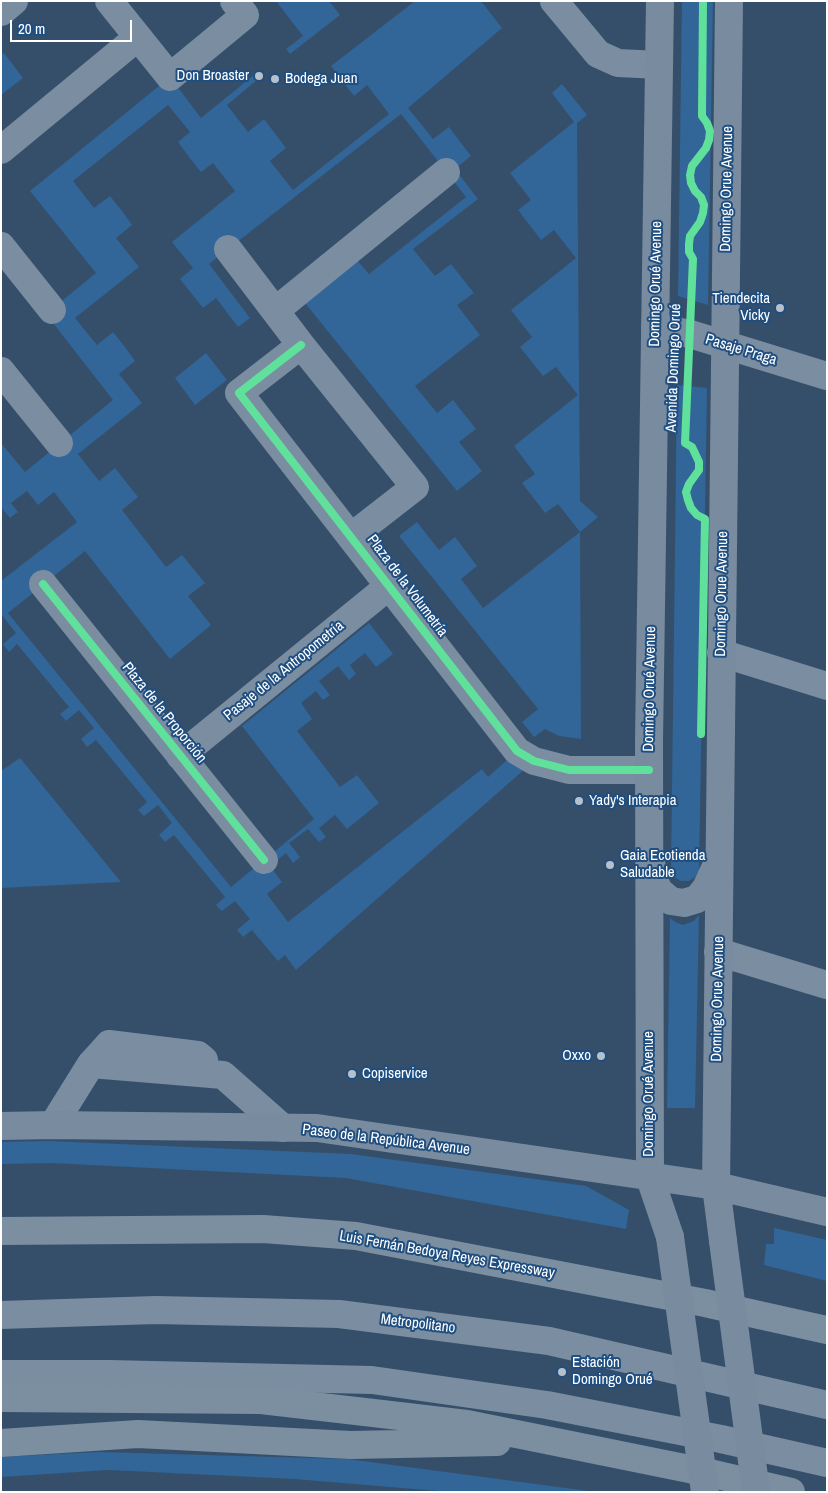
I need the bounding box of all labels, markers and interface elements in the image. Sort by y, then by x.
scale bar [12,10,135,42]
text: 20 m [18,18,45,39]
place label: Don Broaster [177,67,249,85]
marker: Don Broaster [253,70,265,82]
place label: Bodega Juan [285,70,357,88]
marker: Bodega Juan [269,73,281,85]
street label: Domingo Orue Avenue [717,126,737,252]
street label: Domingo Orué Avenue [646,221,666,347]
place label: Tiendecita Vicky [712,290,770,325]
marker: Tiendecita Vicky [774,302,786,314]
street label: Avenida Domingo Orué [663,303,685,433]
street label: Pasaje Praga [703,331,779,369]
street label: Plaza de la Volumetría [363,531,451,641]
street label: Domingo Orue Avenue [712,531,732,657]
street label: Pasaje de la Antropometría [220,617,348,725]
street label: Domingo Orué Avenue [640,626,660,752]
street label: Plaza de la Proporción [118,659,210,767]
place label: Yady's Interapia [589,792,677,810]
marker: Yady's Interapia [573,795,585,807]
place label: Gaia Ecotienda Saludable [620,847,705,882]
marker: Gaia Ecotienda Saludable [604,859,616,871]
street label: Domingo Orue Avenue [708,936,728,1062]
street label: Domingo Orué Avenue [640,1031,658,1157]
place label: Oxxo [562,1047,591,1065]
marker: Oxxo [595,1050,607,1062]
place label: Copiservice [362,1065,428,1083]
marker: Copiservice [346,1068,358,1080]
street label: Paseo de la República Avenue [301,1121,471,1159]
street label: Luis Fernán Bedoya Reyes Expressway [338,1227,556,1283]
street label: Metropolitano [380,1310,456,1338]
place label: Estación Domingo Orué [572,1354,653,1389]
marker: Estación Domingo Orué [556,1366,568,1378]

